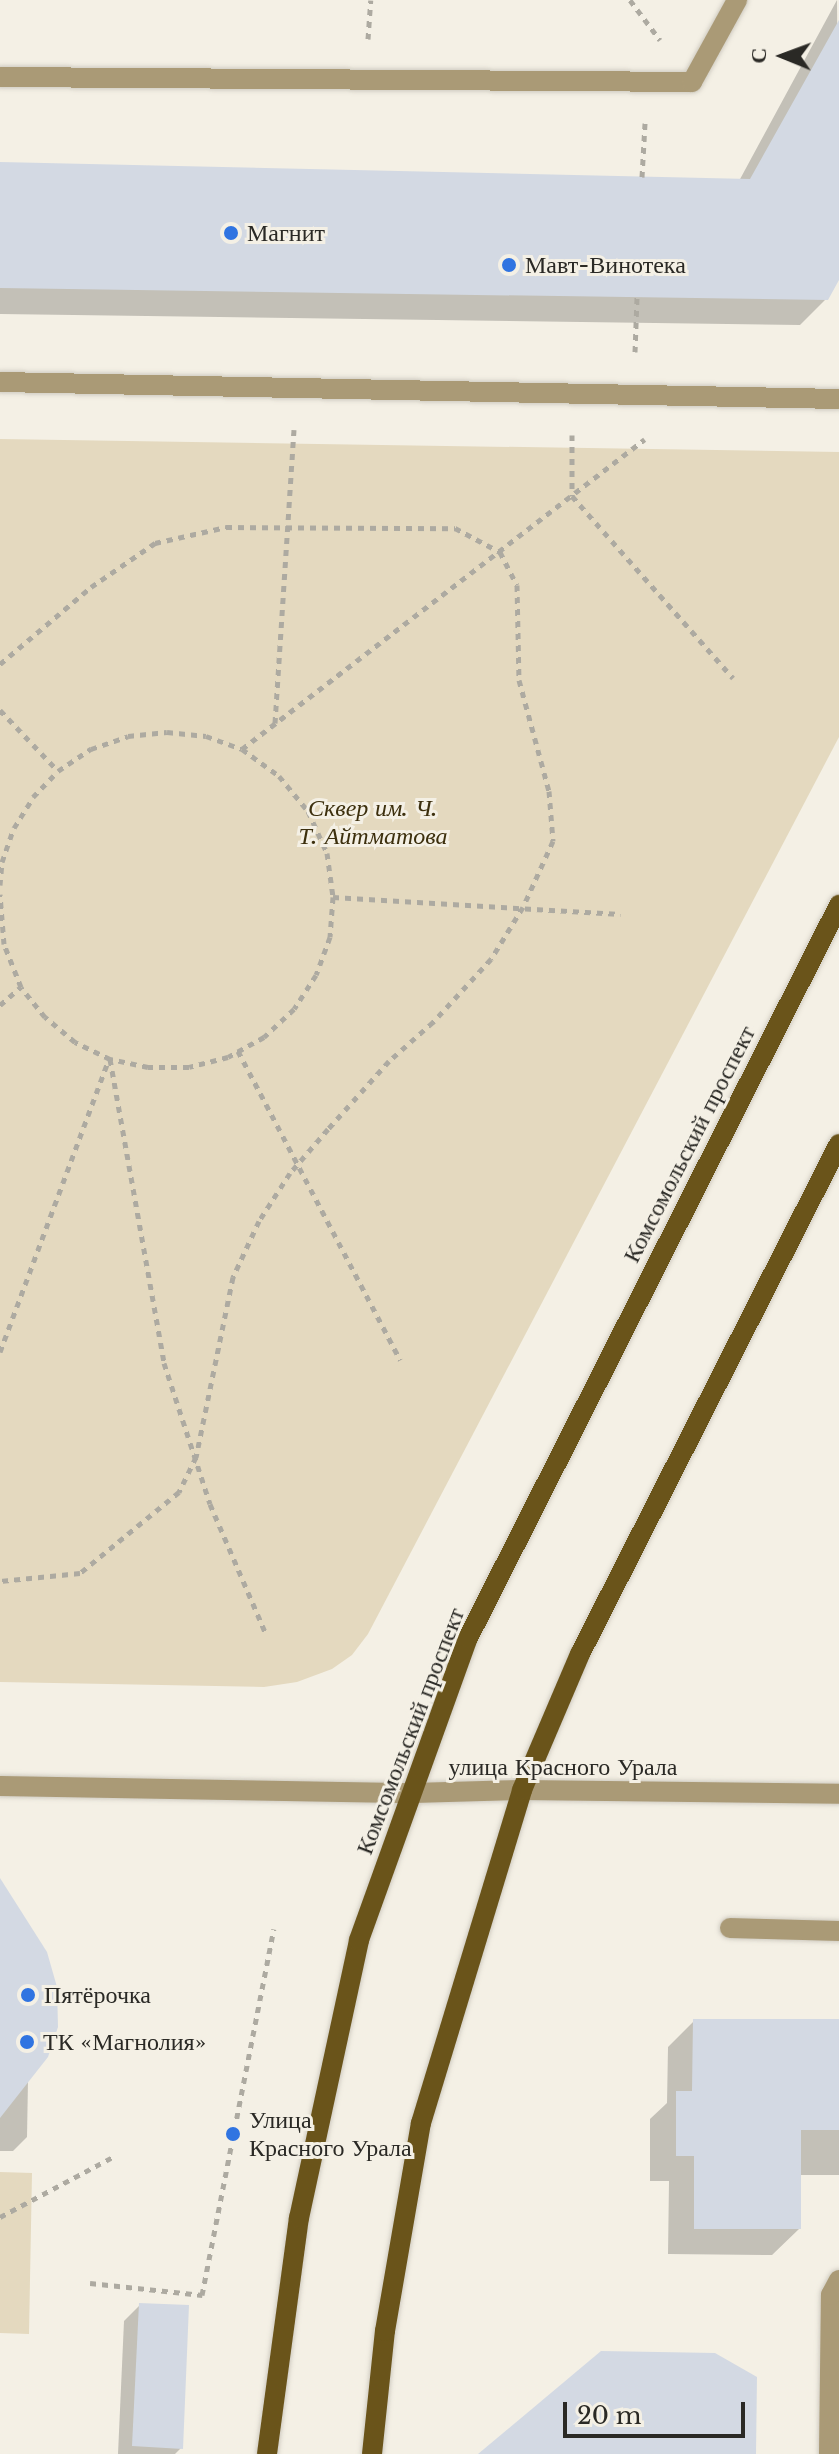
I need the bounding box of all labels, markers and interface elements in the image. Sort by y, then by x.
north arrow [743,16,823,96]
text: С [745,47,772,64]
place label: Магнит [247,219,325,247]
marker: Магнит [222,224,240,242]
place label: Мавт-Винотека [525,251,686,279]
marker: Мавт-Винотека [500,256,518,274]
park label: Сквер им. Ч. Т. Айтматова [298,794,448,850]
street label: Комсомольский проспект [617,1021,761,1267]
street label: Комсомольский проспект [350,1604,470,1858]
street label: улица Красного Урала [449,1753,677,1781]
place label: Пятёрочка [44,1981,151,2009]
marker: Пятёрочка [19,1986,37,2004]
place label: ТК «Магнолия» [43,2028,206,2056]
marker: ТК «Магнолия» [18,2033,36,2051]
place label: Улица Красного Урала [249,2106,412,2162]
marker: Улица Красного Урала [224,2125,242,2143]
scale bar [567,2386,749,2436]
text: 20 m [577,2401,642,2430]

